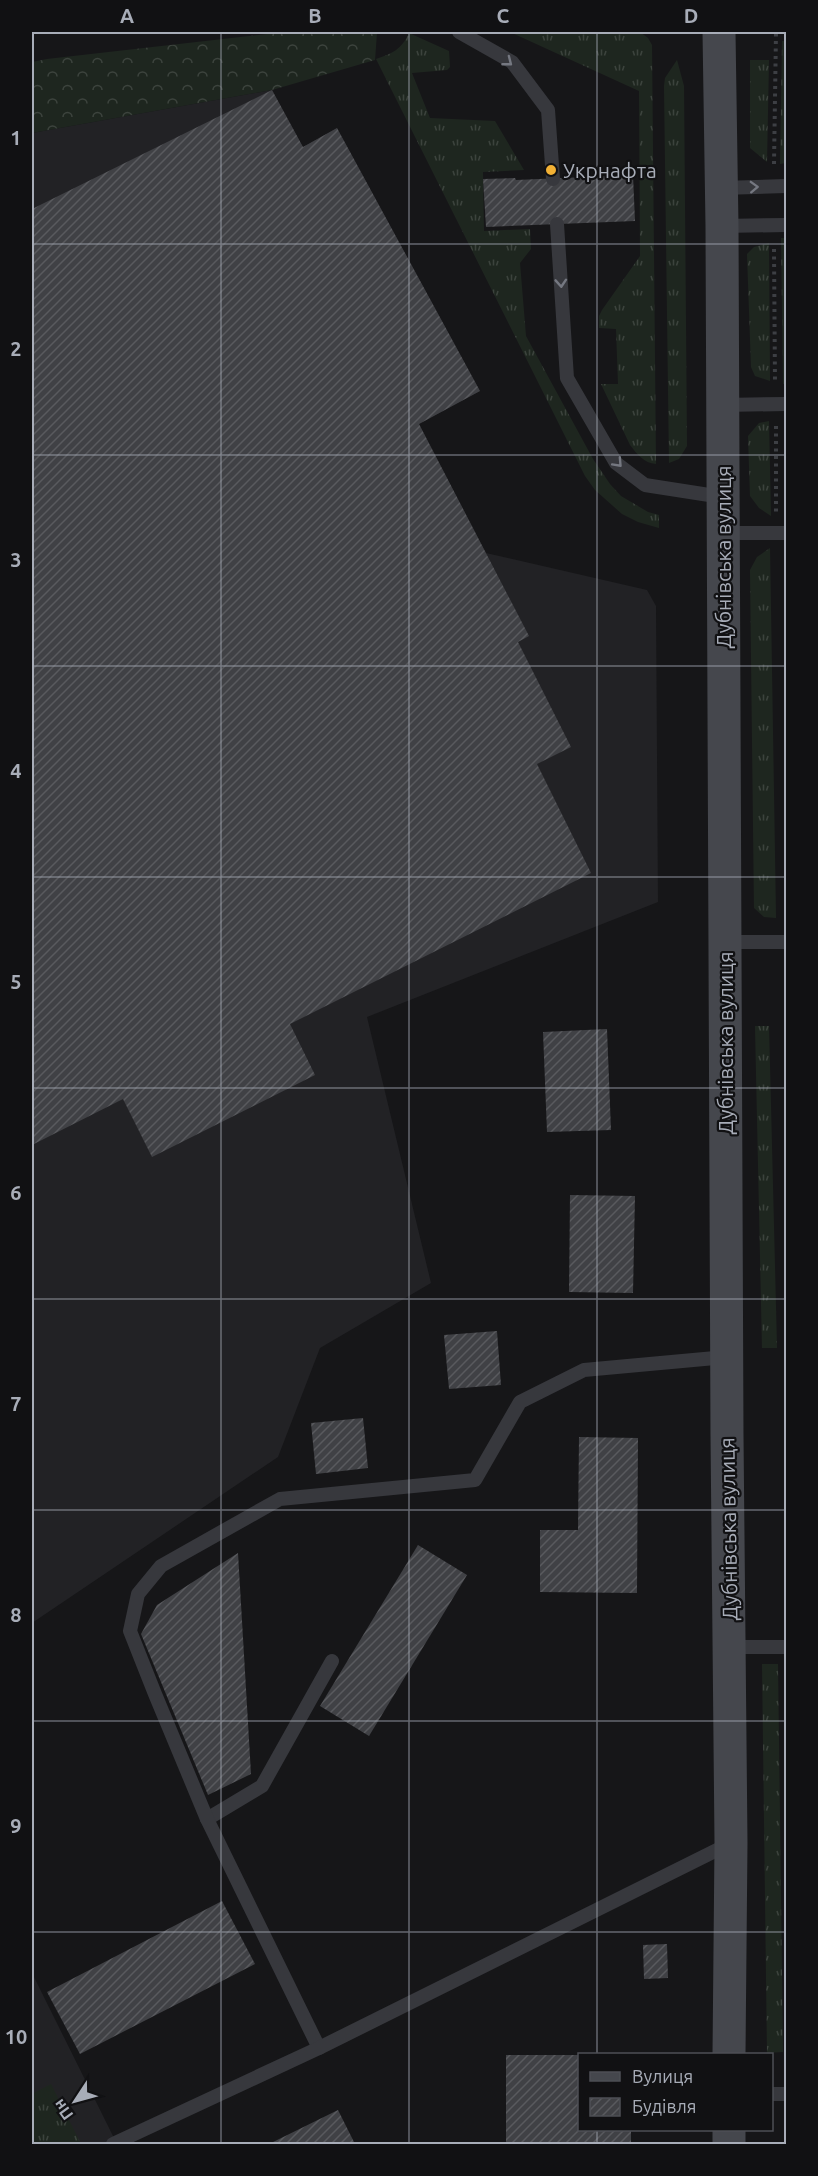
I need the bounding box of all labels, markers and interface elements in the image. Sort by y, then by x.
text: A [120,4,134,27]
text: B [308,4,322,27]
text: C [497,4,510,27]
text: D [684,4,698,27]
one-way arrow [501,55,512,66]
text: 1 [10,126,22,149]
place label: Укрнафта [563,158,657,182]
marker: Укрнафта [544,163,558,177]
one-way arrow [749,181,758,193]
one-way arrow [554,278,567,287]
text: 2 [10,337,22,360]
one-way arrow [611,456,622,466]
street label: Дубнівська вулиця [711,465,735,649]
text: 3 [10,548,22,571]
text: 4 [10,759,22,782]
street label: Дубнівська вулиця [713,951,737,1135]
text: 5 [10,970,22,993]
text: 6 [10,1181,22,1204]
text: 7 [10,1392,22,1415]
street label: Дубнівська вулиця [714,1437,742,1621]
text: 8 [10,1603,22,1626]
text: 9 [10,1814,22,1837]
text: 10 [5,2025,27,2048]
legend [578,2053,773,2131]
text: Вулиця [632,2066,693,2086]
north arrow [45,2071,105,2131]
text: Пн [49,2096,76,2124]
text: Будівля [632,2096,697,2116]

